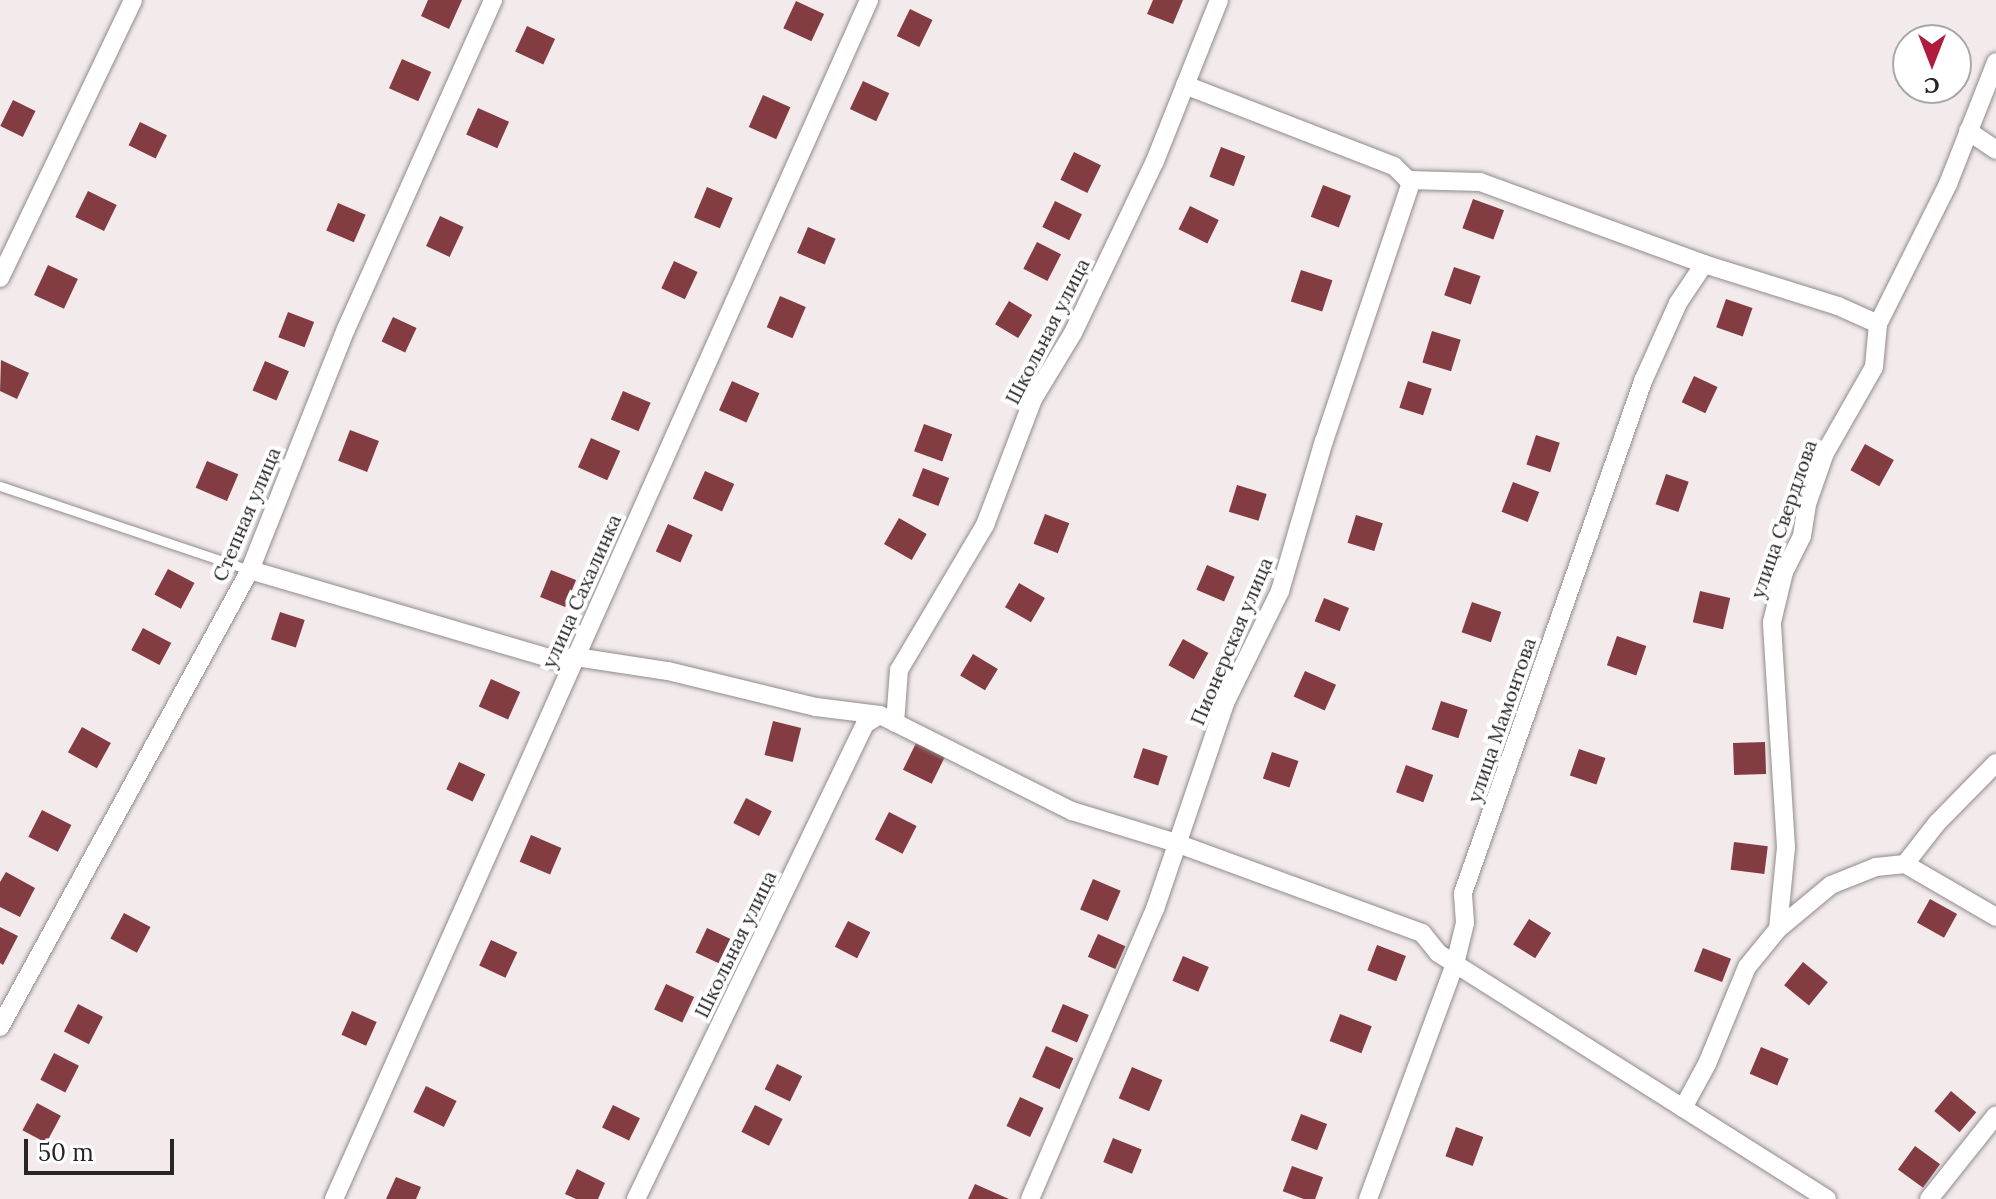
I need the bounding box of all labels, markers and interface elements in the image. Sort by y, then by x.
north arrow [1892,24,1972,104]
text: С [1924,72,1940,100]
street label: Школьная улица [1000,254,1094,408]
street label: улица Свердлова [1745,437,1821,601]
street label: Степная улица [207,443,285,585]
street label: улица Сахалинка [536,510,626,672]
street label: Пионерская улица [1185,554,1277,728]
street label: улица Мамонтова [1462,634,1540,806]
street label: Школьная улица [689,867,781,1021]
scale bar [28,1123,178,1173]
text: 50 m [38,1137,94,1168]

